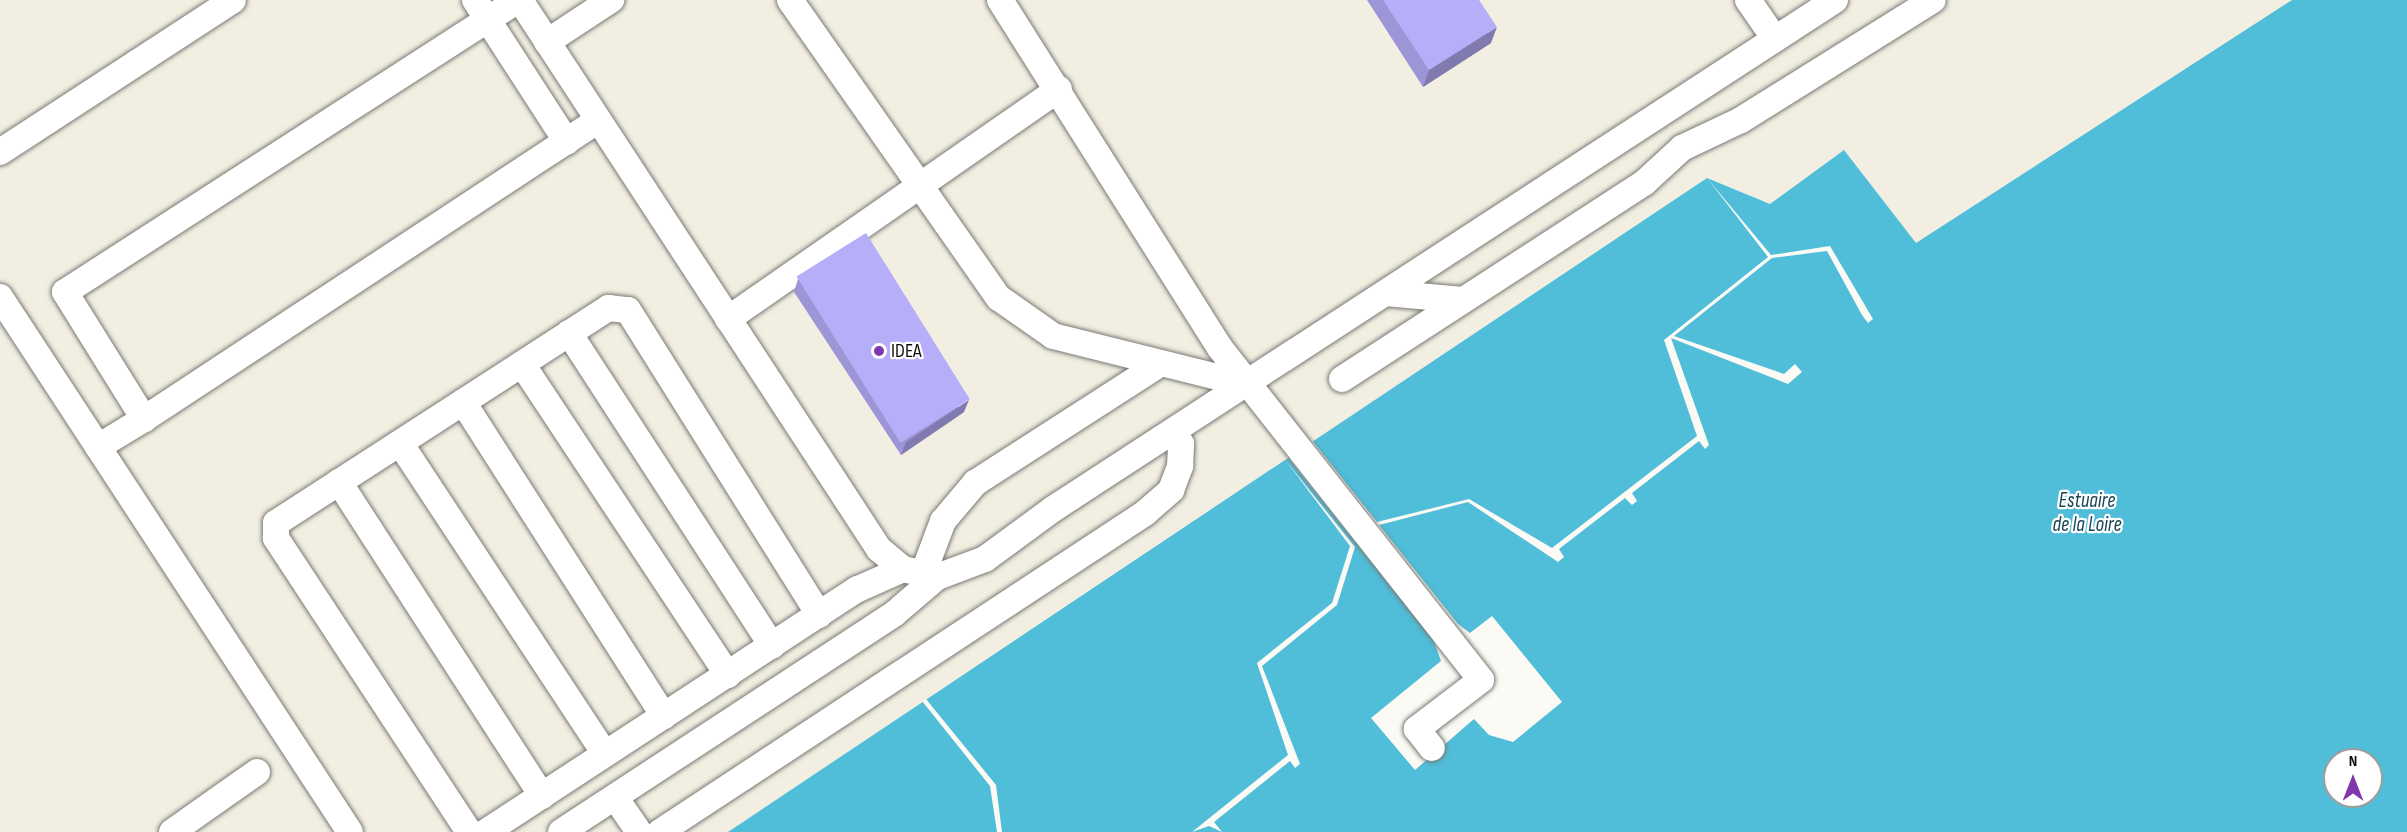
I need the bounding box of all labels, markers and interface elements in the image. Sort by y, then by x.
place label: IDEA [891,339,922,363]
marker: IDEA [872,344,886,358]
water label: Estuaire de la Loire [2052,488,2122,538]
north arrow [2323,748,2383,808]
text: N [2349,752,2357,771]

